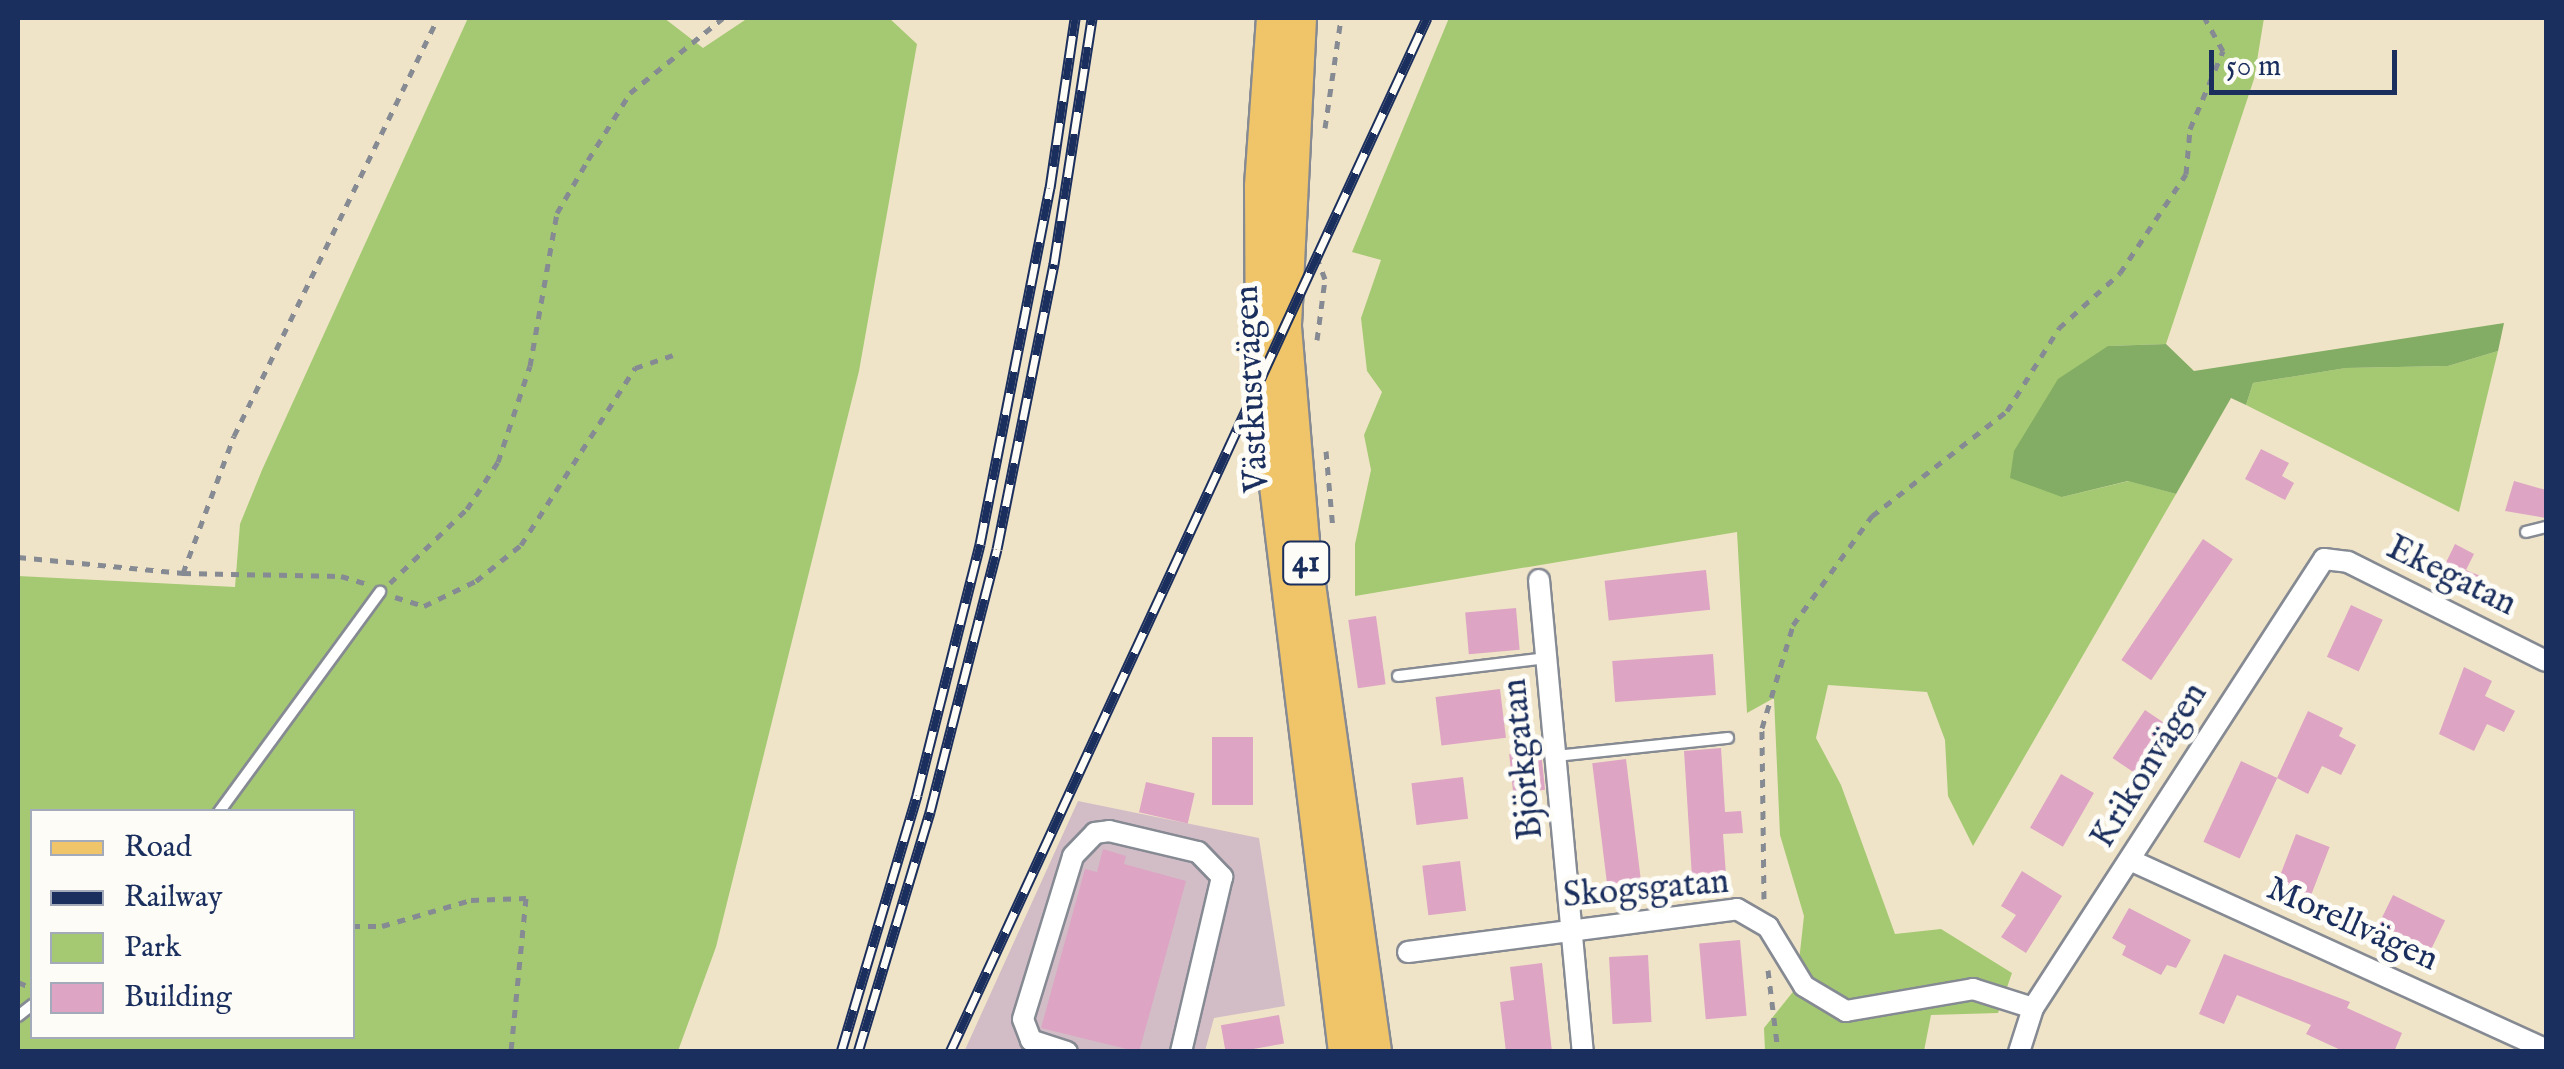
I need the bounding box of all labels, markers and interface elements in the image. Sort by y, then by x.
scale bar [2214,30,2402,92]
text: 50 m [2226,48,2281,86]
street label: Västkustvägen [1227,284,1279,494]
street label: Ekegatan [2379,528,2523,626]
road number: 41 [1281,536,1331,590]
street label: Björkgatan [1495,676,1553,842]
street label: Krikonvägen [2083,676,2217,856]
legend [30,809,355,1039]
text: Road [124,829,192,867]
street label: Skogsgatan [1561,862,1731,918]
street label: Morellvägen [2260,869,2444,981]
text: Railway [124,879,222,917]
text: Park [124,929,181,967]
text: Building [124,979,232,1017]

